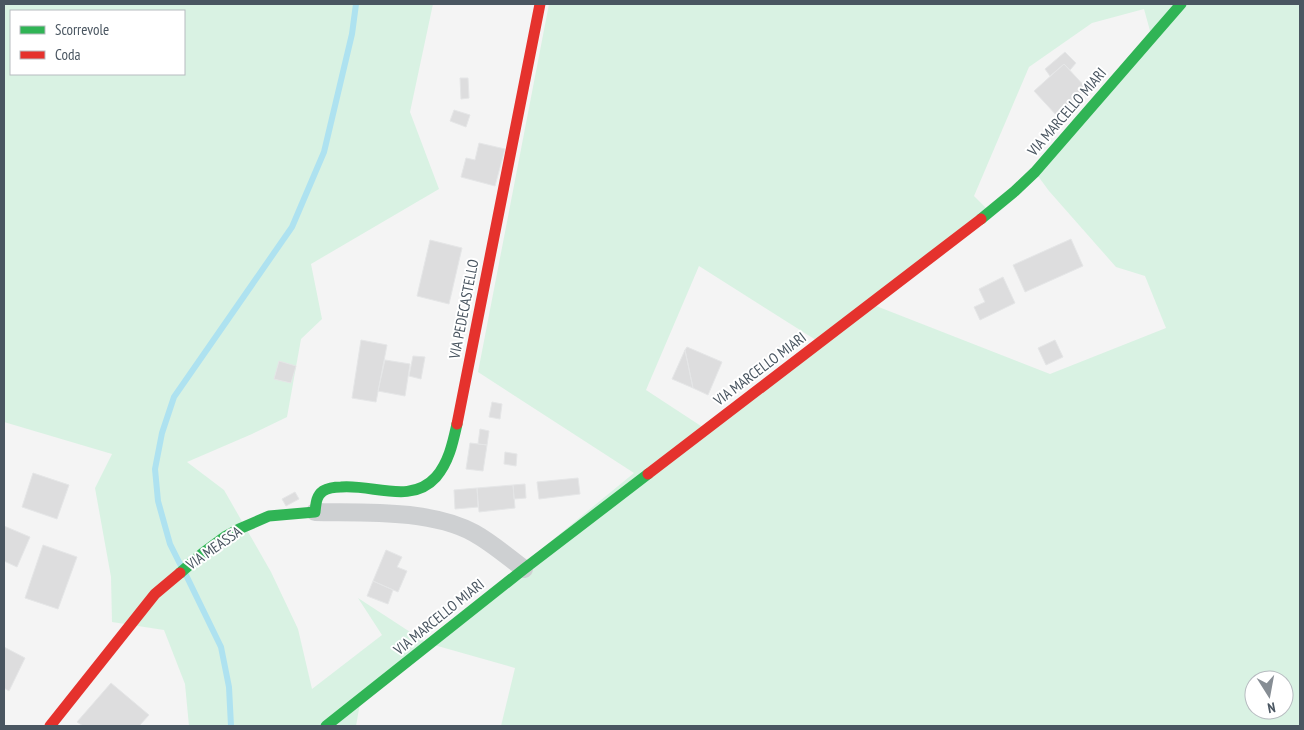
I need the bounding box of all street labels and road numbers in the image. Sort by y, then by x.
street label: VIA MARCELLO MIARI [1022,64,1110,160]
street label: VIA PEDECASTELLO [444,258,482,361]
street label: VIA MARCELLO MIARI [709,328,810,410]
street label: VIA MEASSA [182,521,246,574]
street label: VIA MARCELLO MIARI [389,574,488,659]

